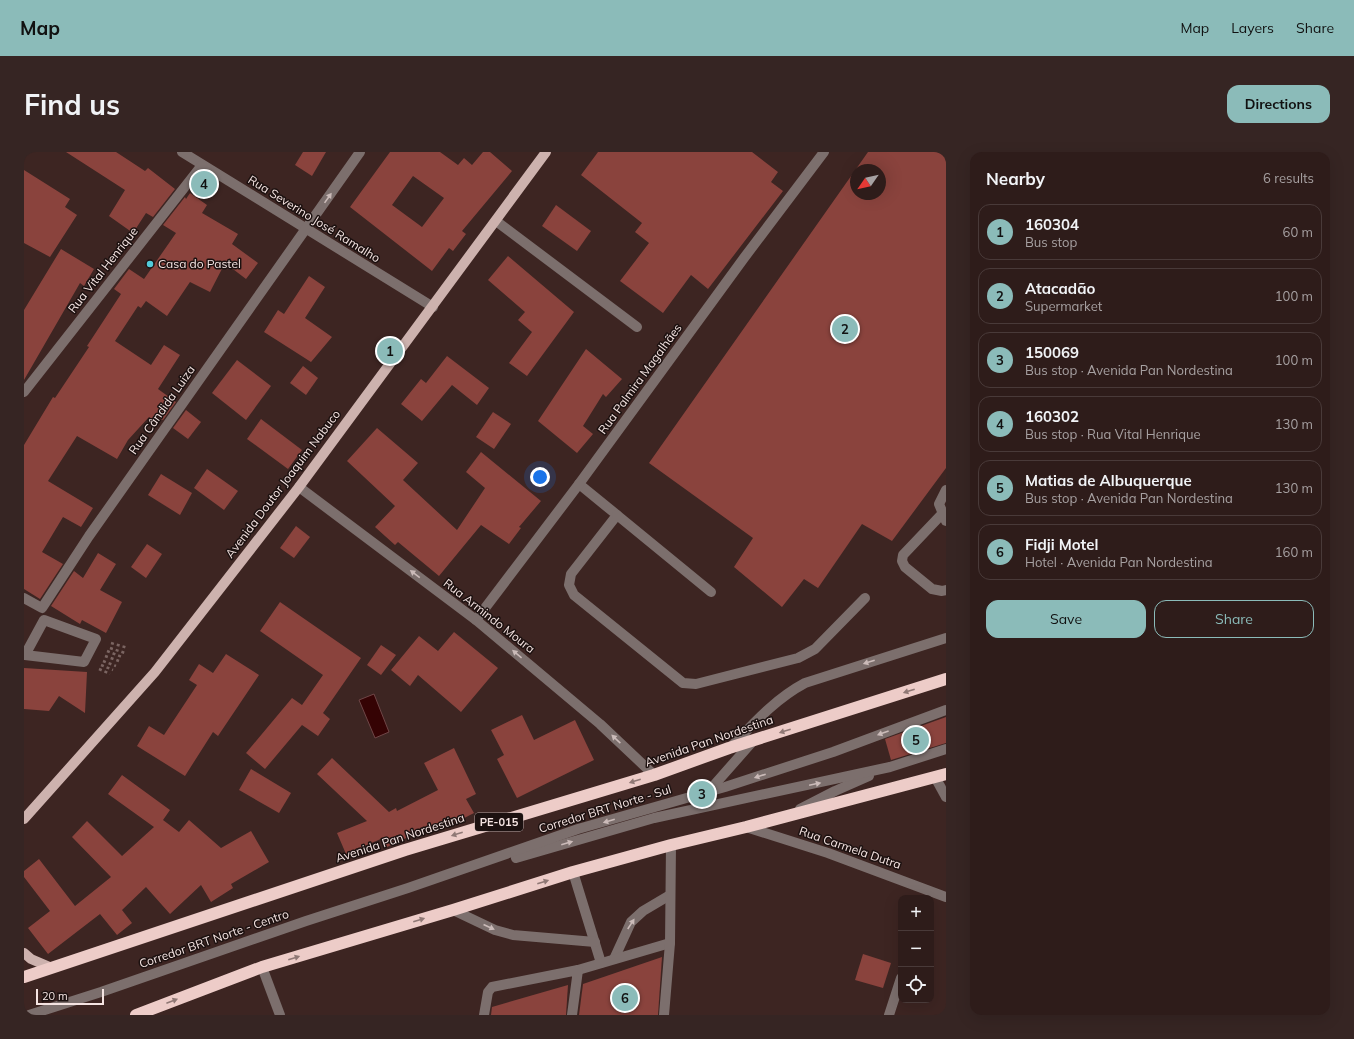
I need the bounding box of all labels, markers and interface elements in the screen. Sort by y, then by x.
text: Map [20,16,60,40]
text: Map [1180,19,1209,37]
text: Layers [1231,19,1274,37]
text: Share [1296,19,1334,37]
button: Directions [1227,85,1330,123]
text: Find us [24,87,120,122]
north arrow [850,164,886,200]
text: Nearby [986,168,1045,189]
pin: 4 [191,169,217,199]
text: 6 results [1263,170,1314,186]
street label: Rua Severino José Ramalho [245,172,383,266]
one-way arrow [324,193,332,203]
text: 160304 [1025,215,1079,234]
street label: Rua Vital Henrique [64,224,141,316]
text: 1 [996,224,1004,240]
text: 60 m [1283,224,1313,240]
text: Bus stop [1025,234,1077,250]
place label: Casa do Pastel [158,256,241,271]
marker: Casa do Pastel [145,259,155,269]
text: Atacadão [1025,279,1095,298]
text: 2 [996,288,1004,304]
text: 100 m [1275,288,1313,304]
text: Supermarket [1025,298,1102,314]
pin: 2 [832,314,858,344]
street label: Rua Palmira Magalhães [595,321,685,437]
pin: 1 [377,336,403,366]
text: 150069 [1025,343,1079,362]
text: 3 [996,352,1004,368]
text: 100 m [1275,352,1313,368]
street label: Rua Cândida Luiza [125,362,198,457]
text: Bus stop · Avenida Pan Nordestina [1025,362,1233,378]
street label: Avenida Doutor Joaquim Nabuco [222,407,343,561]
text: 160302 [1025,407,1079,426]
text: 4 [996,416,1004,432]
text: 130 m [1275,416,1313,432]
text: Bus stop · Rua Vital Henrique [1025,426,1201,442]
your location [530,467,550,487]
text: Matias de Albuquerque [1025,471,1192,490]
text: 5 [996,480,1004,496]
text: 130 m [1275,480,1313,496]
text: Bus stop · Avenida Pan Nordestina [1025,490,1233,506]
text: Fidji Motel [1025,535,1098,554]
text: 6 [996,544,1004,560]
text: 160 m [1275,544,1313,560]
text: Hotel · Avenida Pan Nordestina [1025,554,1213,570]
one-way arrow [409,570,420,579]
street label: Rua Armindo Moura [441,575,538,656]
button: Save [986,600,1146,638]
button: Share [1154,600,1314,638]
one-way arrow [512,650,522,659]
one-way arrow [862,659,874,665]
one-way arrow [903,688,915,694]
street label: Avenida Pan Nordestina [643,712,775,770]
pin: 5 [903,725,929,755]
one-way arrow [779,728,791,734]
one-way arrow [876,730,888,736]
one-way arrow [611,734,621,743]
one-way arrow [754,773,766,779]
one-way arrow [629,778,641,784]
pin: 3 [689,779,715,809]
one-way arrow [809,780,822,786]
street label: Corredor BRT Norte - Sul [537,781,673,836]
street label: Avenida Pan Nordestina [334,810,466,865]
road number: PE-015 [475,813,523,831]
one-way arrow [603,818,615,824]
street label: Rua Carmela Dutra [797,823,903,872]
one-way arrow [451,832,463,838]
one-way arrow [561,840,573,846]
one-way arrow [537,879,549,885]
map controls [898,895,934,1003]
button: + [898,895,934,931]
street label: Corredor BRT Norte - Centro [137,906,291,971]
one-way arrow [413,917,425,923]
one-way arrow [627,919,635,930]
one-way arrow [483,924,494,930]
button: − [898,931,934,967]
one-way arrow [289,955,301,961]
button: locate [898,967,934,1003]
pin: 6 [612,983,638,1013]
scale bar [36,987,104,1006]
text: 20 m [42,989,68,1003]
one-way arrow [166,998,178,1004]

